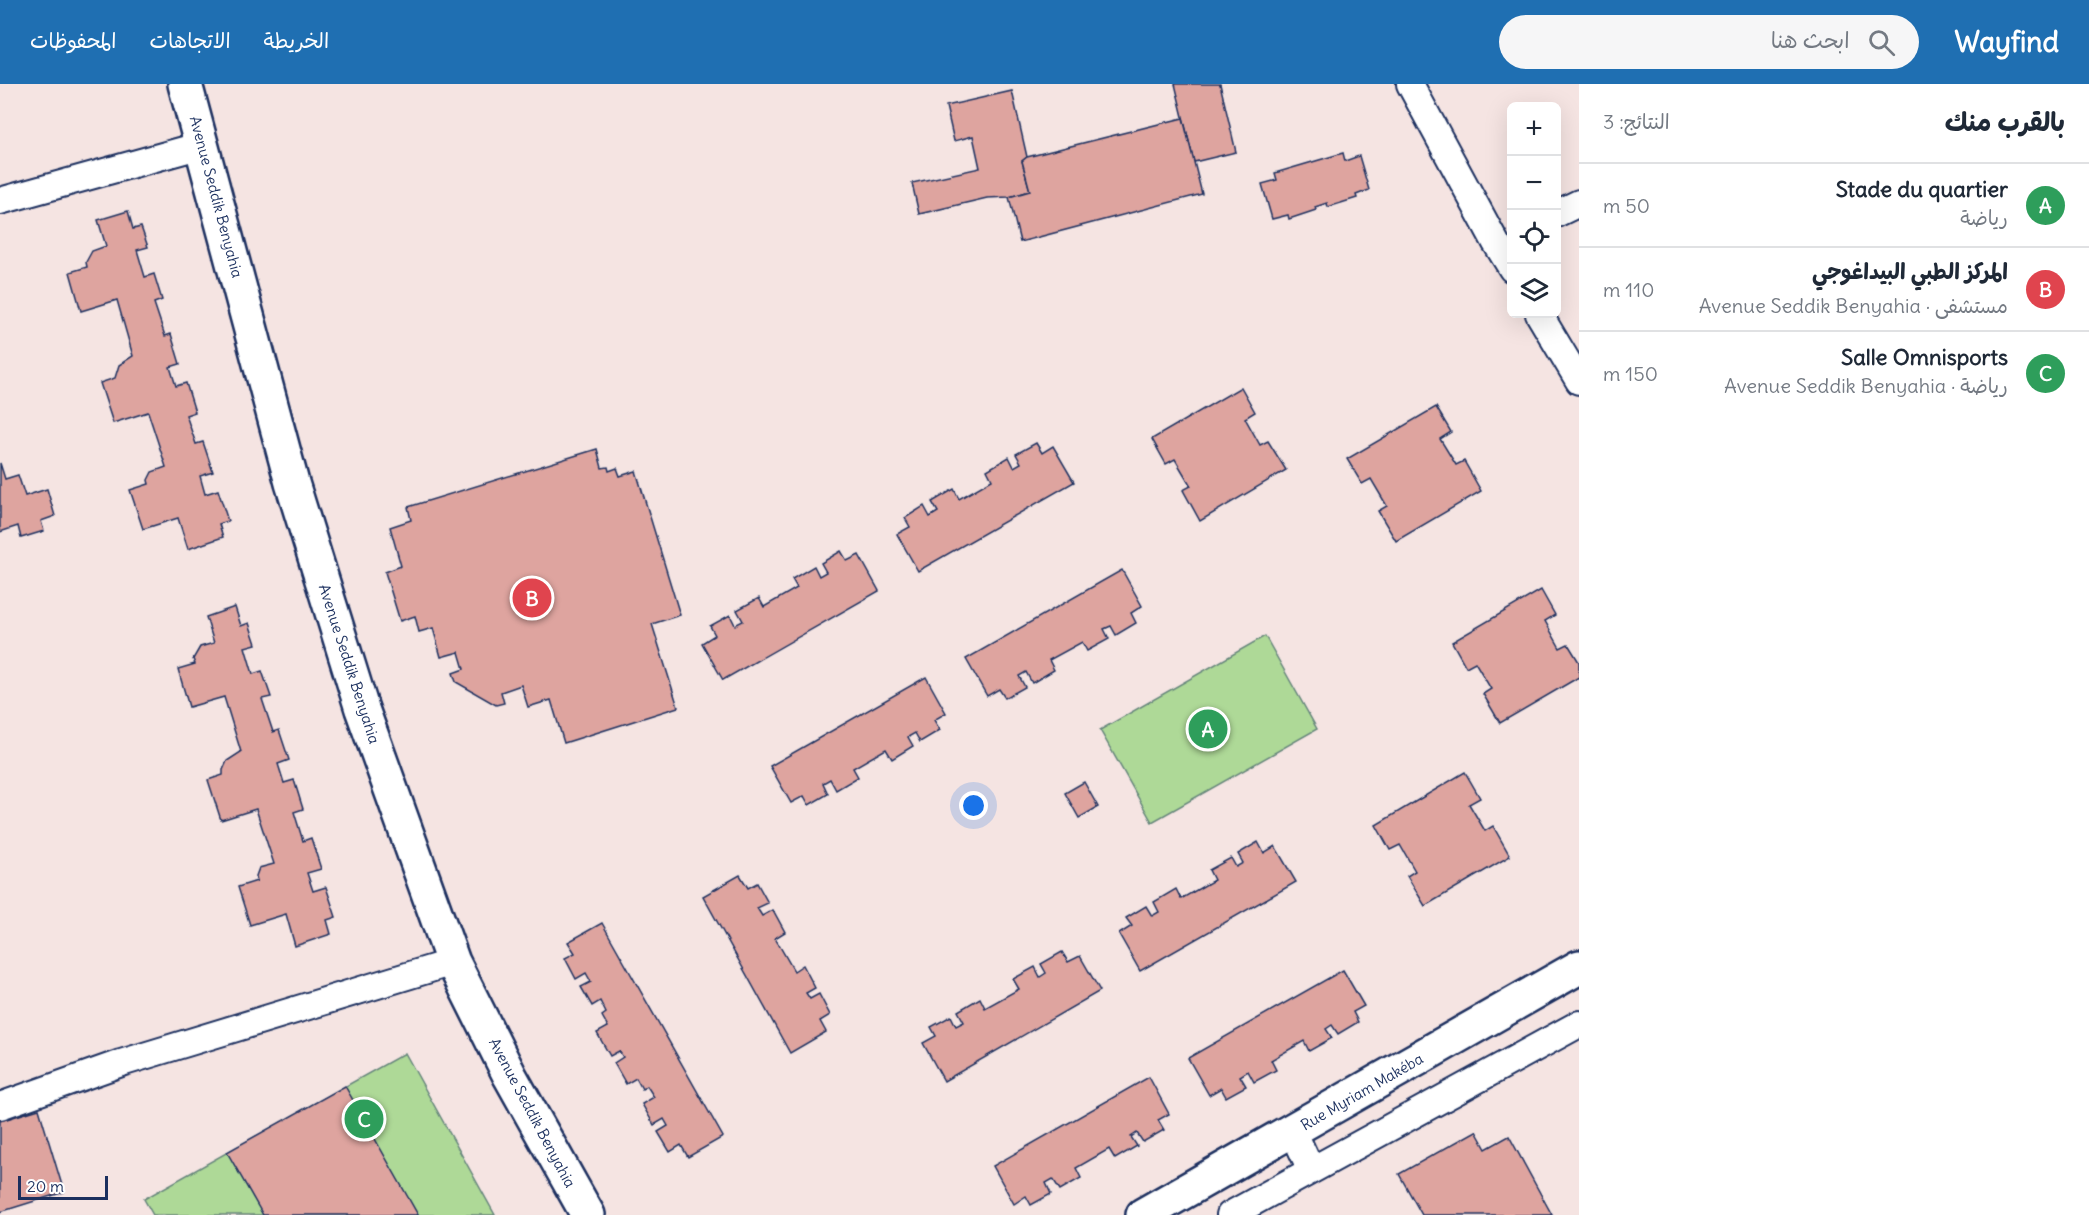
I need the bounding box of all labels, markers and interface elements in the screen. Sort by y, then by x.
search box [1499,15,1919,69]
text: Wayfind [1955,24,2059,60]
text: ابحث هنا [1771,26,1850,54]
icon: search [1865,26,1898,59]
text: المحفوظات [30,27,116,54]
text: الاتجاهات [149,27,231,54]
text: الخريطة [264,27,329,54]
map controls [1507,102,1561,318]
button: + [1507,102,1561,156]
text: بالقرب منك [1945,105,2065,138]
text: النتائج: 3 [1603,109,1670,134]
street label: Avenue Seddik Benyahia [186,114,247,280]
button: − [1507,156,1561,210]
text: Stade du quartier [1836,175,2008,203]
text: 50 m [1603,193,1650,218]
text: A [2039,193,2052,218]
text: رياضة [1960,205,2008,230]
button: locate [1507,210,1561,264]
text: المركز الطبي البيداغوجي [1812,257,2008,285]
button: layers [1507,264,1561,318]
text: 110 m [1603,277,1654,302]
text: B [2039,277,2052,302]
text: مستشفى · Avenue Seddik Benyahia [1699,293,2008,318]
text: Salle Omnisports [1841,343,2008,371]
text: 150 m [1603,361,1658,386]
text: C [2039,361,2052,386]
text: رياضة · Avenue Seddik Benyahia [1724,373,2008,398]
pin: B [512,576,552,620]
street label: Avenue Seddik Benyahia [315,582,384,746]
pin: A [1188,706,1228,752]
your location [959,791,988,820]
street label: Avenue Seddik Benyahia [485,1035,580,1191]
street label: Rue Myriam Makéba [1297,1049,1427,1134]
pin: C [344,1096,384,1142]
scale bar [18,1173,108,1200]
text: 20 m [27,1176,64,1196]

